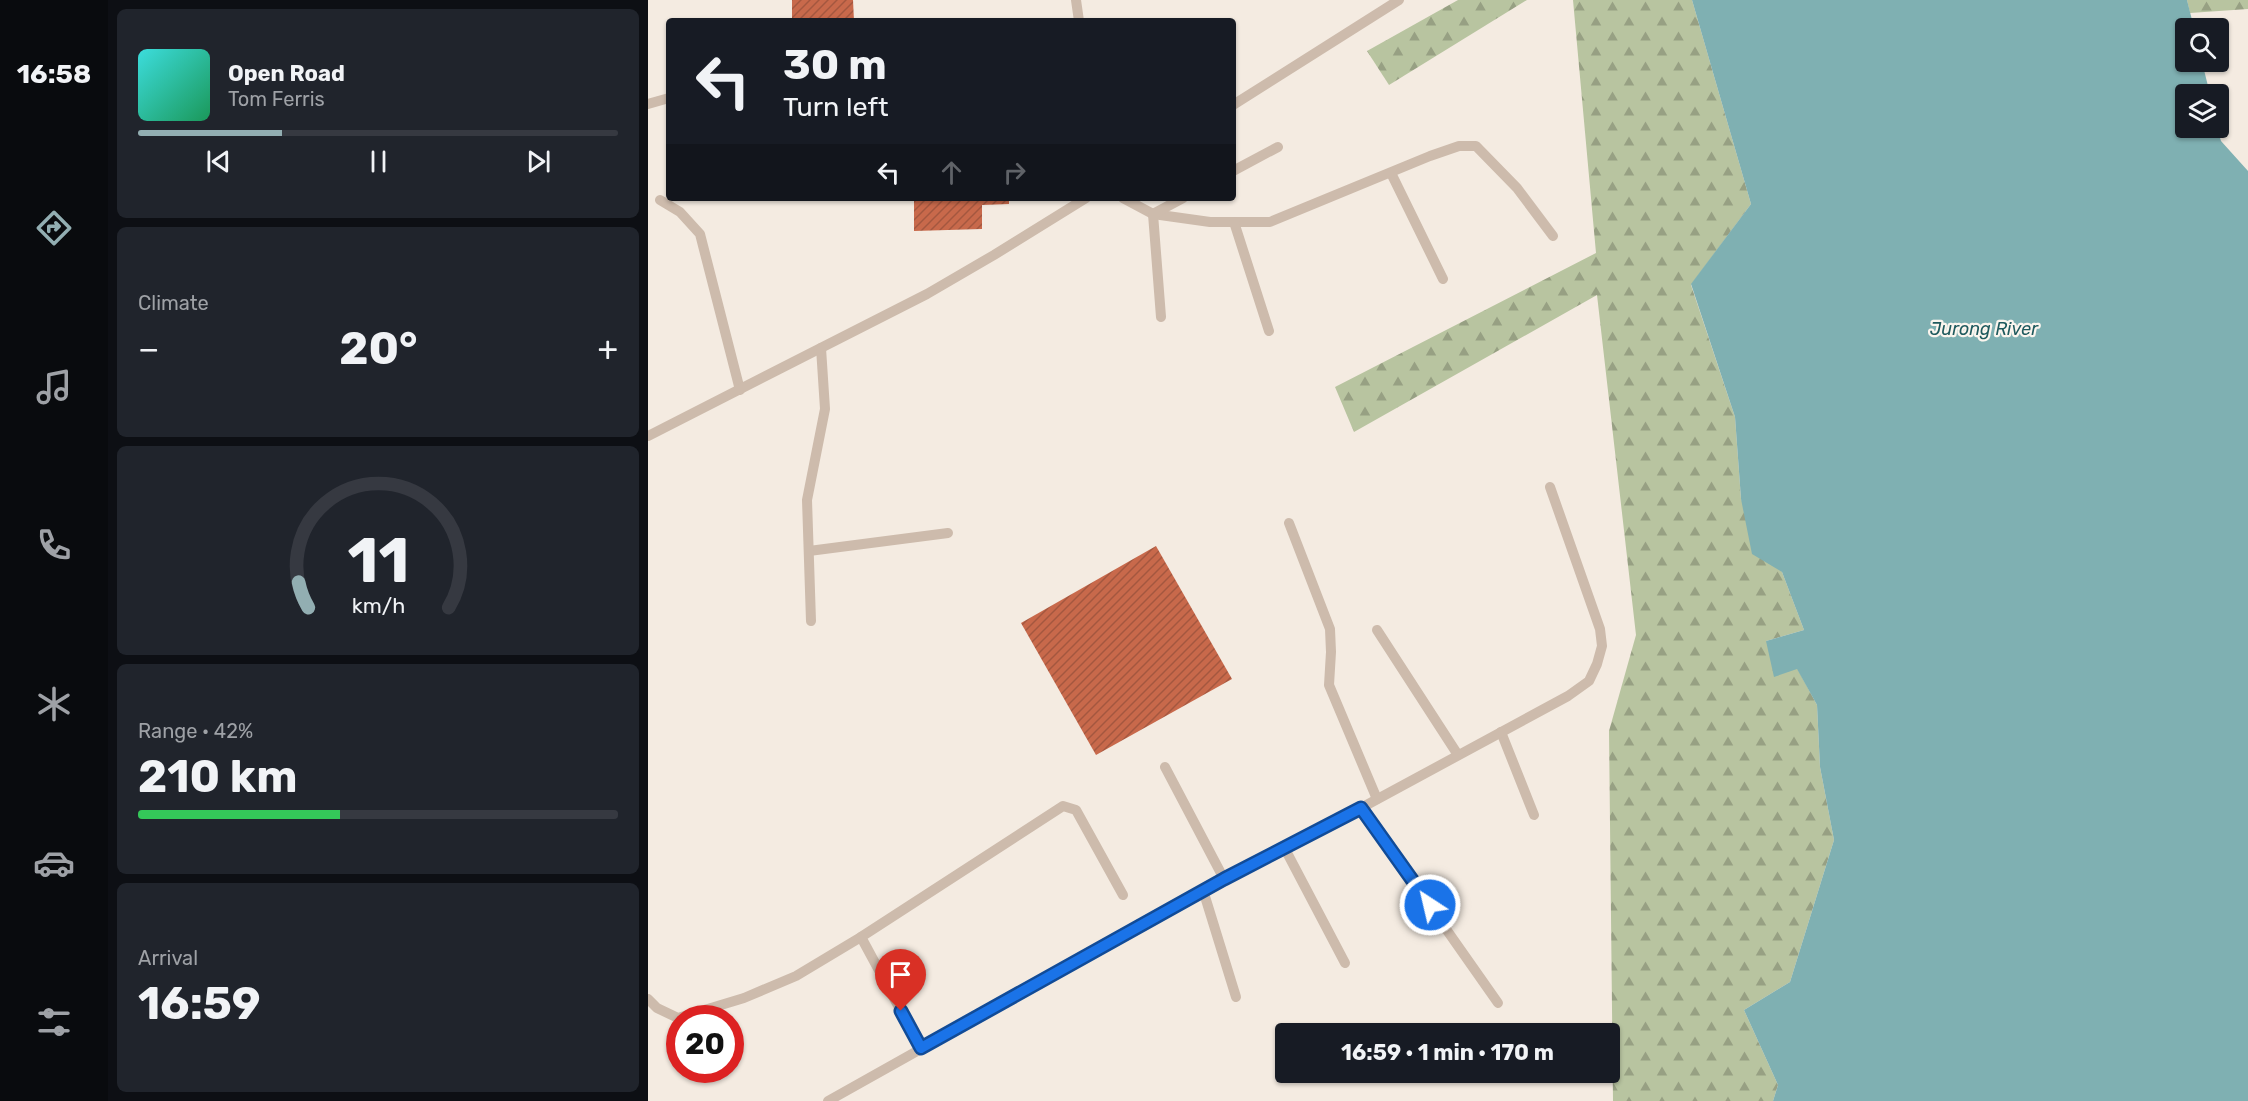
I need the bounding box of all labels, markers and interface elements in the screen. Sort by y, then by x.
map controls [2175,18,2229,138]
button: search [2175,18,2229,72]
text: 30 m [783,40,887,90]
icon: left [684,42,762,120]
text: 16:58 [17,58,91,90]
text: Open Road [228,60,345,87]
button: layers [2175,84,2229,138]
text: Tom Ferris [228,87,325,111]
text: Turn left [783,91,888,123]
icon: previous [202,145,235,178]
icon: pause [362,145,395,178]
icon: next [522,145,555,178]
icon: left [872,156,905,189]
icon: ahead [935,156,968,189]
icon: right [998,156,1031,189]
icon: directions [33,207,75,249]
text: Climate [138,291,209,315]
water label: Jurong River [1930,318,2039,340]
text: 20° [339,322,418,375]
text: − [138,329,159,368]
text: + [597,329,618,368]
icon: music [33,366,75,408]
icon: phone [33,524,75,566]
text: 11 [347,524,409,598]
text: km/h [351,593,405,618]
icon: climate [33,683,75,725]
text: Range · 42% [138,719,253,743]
text: 210 km [138,750,297,803]
icon: car [33,842,75,884]
position arrow [1398,873,1462,937]
text: Arrival [138,946,198,970]
pin [875,949,926,1011]
icon: arrive [884,958,917,991]
text: 16:59 [138,977,261,1030]
icon: filters [33,1001,75,1043]
speed limit sign: 20 [666,1005,744,1083]
text: 16:59 · 1 min · 170 m [1341,1039,1554,1066]

